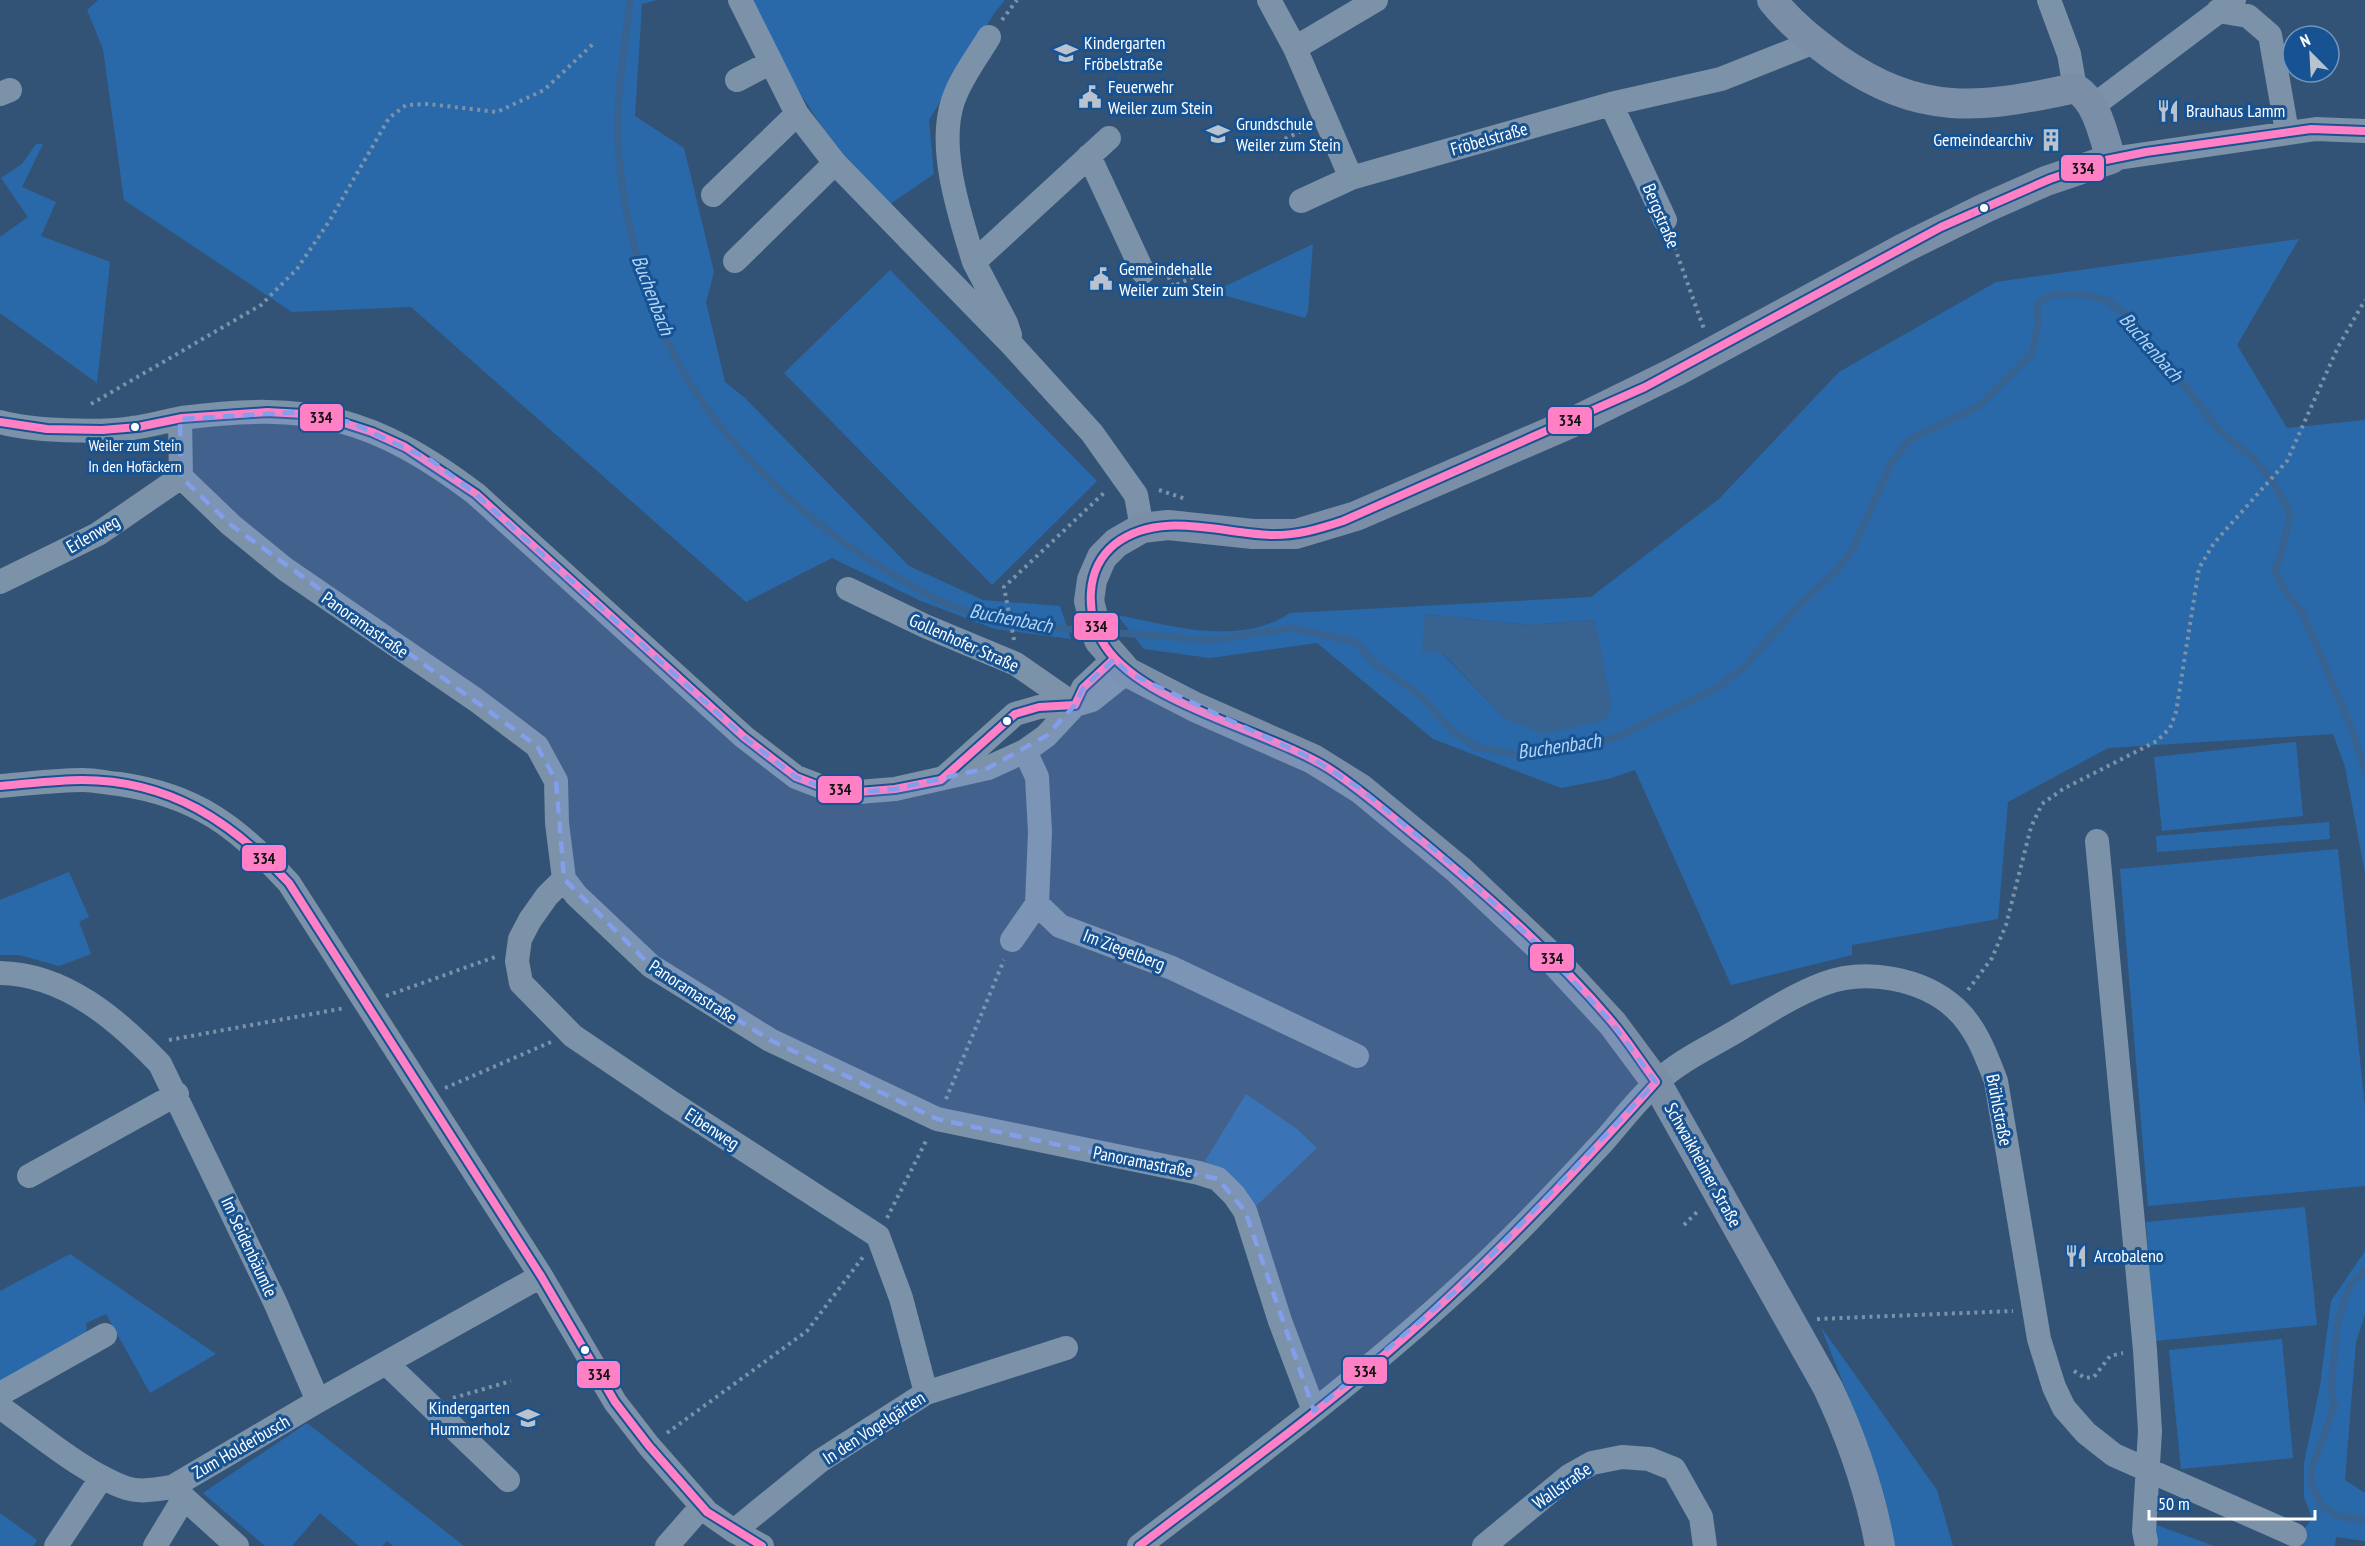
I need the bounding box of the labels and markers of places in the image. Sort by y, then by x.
place label: Kindergarten Fröbelstraße [1084,31,1165,75]
school or university icon: Kindergarten Fröbelstraße [1053,40,1079,66]
place label: Feuerwehr Weiler zum Stein [1108,75,1213,119]
public building icon: Feuerwehr Weiler zum Stein [1077,84,1103,110]
restaurant icon: Brauhaus Lamm [2155,98,2181,124]
place label: Brauhaus Lamm [2186,99,2285,122]
place label: Grundschule Weiler zum Stein [1236,112,1341,156]
school or university icon: Grundschule Weiler zum Stein [1205,121,1231,147]
building icon: Gemeindearchiv [2038,127,2064,153]
place label: Gemeindearchiv [1933,128,2033,151]
unlabelled marker [1978,202,1990,214]
place label: Gemeindehalle Weiler zum Stein [1119,257,1224,301]
public building icon: Gemeindehalle Weiler zum Stein [1088,266,1114,292]
marker: Weiler zum Stein In den Hofäckern [129,421,141,433]
place label: Weiler zum Stein In den Hofäckern [88,435,182,476]
unlabelled marker [1001,715,1013,727]
restaurant icon: Arcobaleno [2063,1243,2089,1269]
place label: Arcobaleno [2094,1244,2164,1267]
unlabelled marker [579,1344,591,1356]
place label: Kindergarten Hummerholz [429,1396,510,1440]
school or university icon: Kindergarten Hummerholz [515,1405,541,1431]

